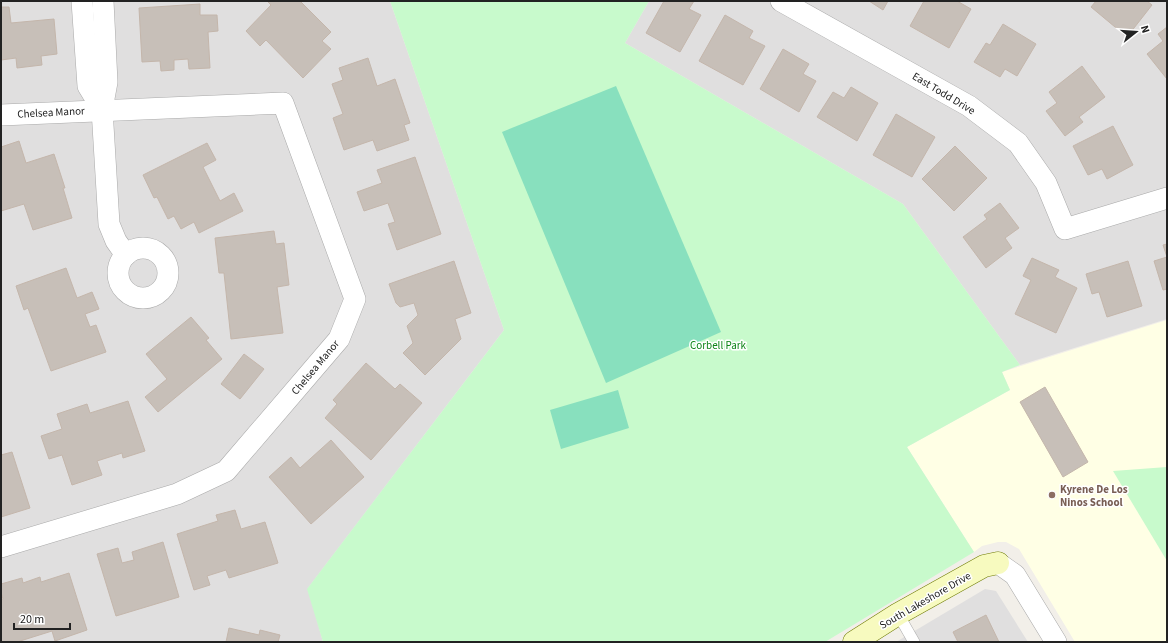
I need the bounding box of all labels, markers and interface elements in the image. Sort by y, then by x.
north arrow [1116,12,1156,52]
text: N [1137,24,1153,35]
street label: East Todd Drive [909,69,979,118]
street label: Chelsea Manor [17,103,85,122]
street label: Chelsea Manor [288,337,343,398]
park label: Corbell Park [690,338,747,353]
place label: Kyrene De Los Ninos School [1060,482,1128,510]
marker: Kyrene De Los Ninos School [1047,490,1057,500]
street label: South Lakeshore Drive [877,568,974,633]
scale bar [14,605,70,631]
text: 20 m [20,611,44,628]

